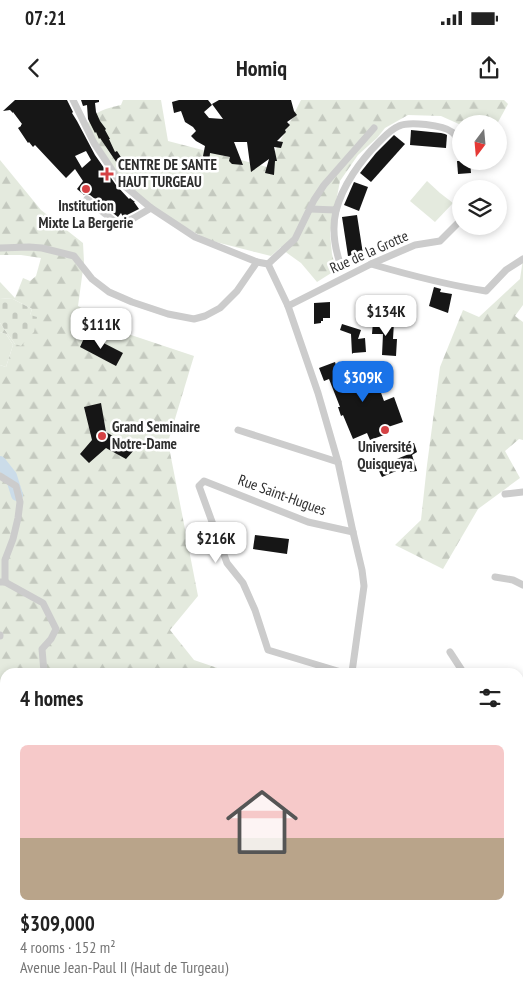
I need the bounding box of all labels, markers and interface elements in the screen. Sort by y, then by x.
text: 07:21 [25,6,66,30]
icon: back [20,54,48,82]
text: Homiq [236,54,287,82]
icon: share [475,54,503,82]
north arrow [452,115,508,170]
map controls [452,115,507,235]
place label: CENTRE DE SANTE HAUT TURGEAU [118,155,217,191]
marker: CENTRE DE SANTE HAUT TURGEAU [100,167,114,181]
button: layers [452,180,507,235]
marker: Institution Mixte La Bergerie [80,183,92,195]
place label: Institution Mixte La Bergerie [39,196,133,232]
street label: Rue de la Grotte [327,226,411,277]
pin: $134K [351,294,421,337]
text: $134K [367,301,405,321]
pin: $111K [66,308,136,350]
text: $111K [82,314,120,334]
pin: $309K [328,360,398,403]
text: $309K [344,367,382,387]
place label: Grand Seminaire Notre-Dame [112,417,200,453]
marker: Université Quisqueya [379,424,391,436]
marker: Grand Seminaire Notre-Dame [96,430,108,442]
place label: Université Quisqueya [357,437,413,473]
street label: Rue Saint-Hugues [236,470,329,519]
pin: $216K [181,522,251,564]
text: $216K [197,528,235,548]
icon: filters [476,684,504,712]
text: 4 homes [20,685,83,712]
icon: home [217,777,307,867]
text: $309,000 [20,910,95,937]
text: 4 rooms · 152 m² [20,937,116,957]
text: Avenue Jean-Paul II (Haut de Turgeau) [20,957,228,977]

